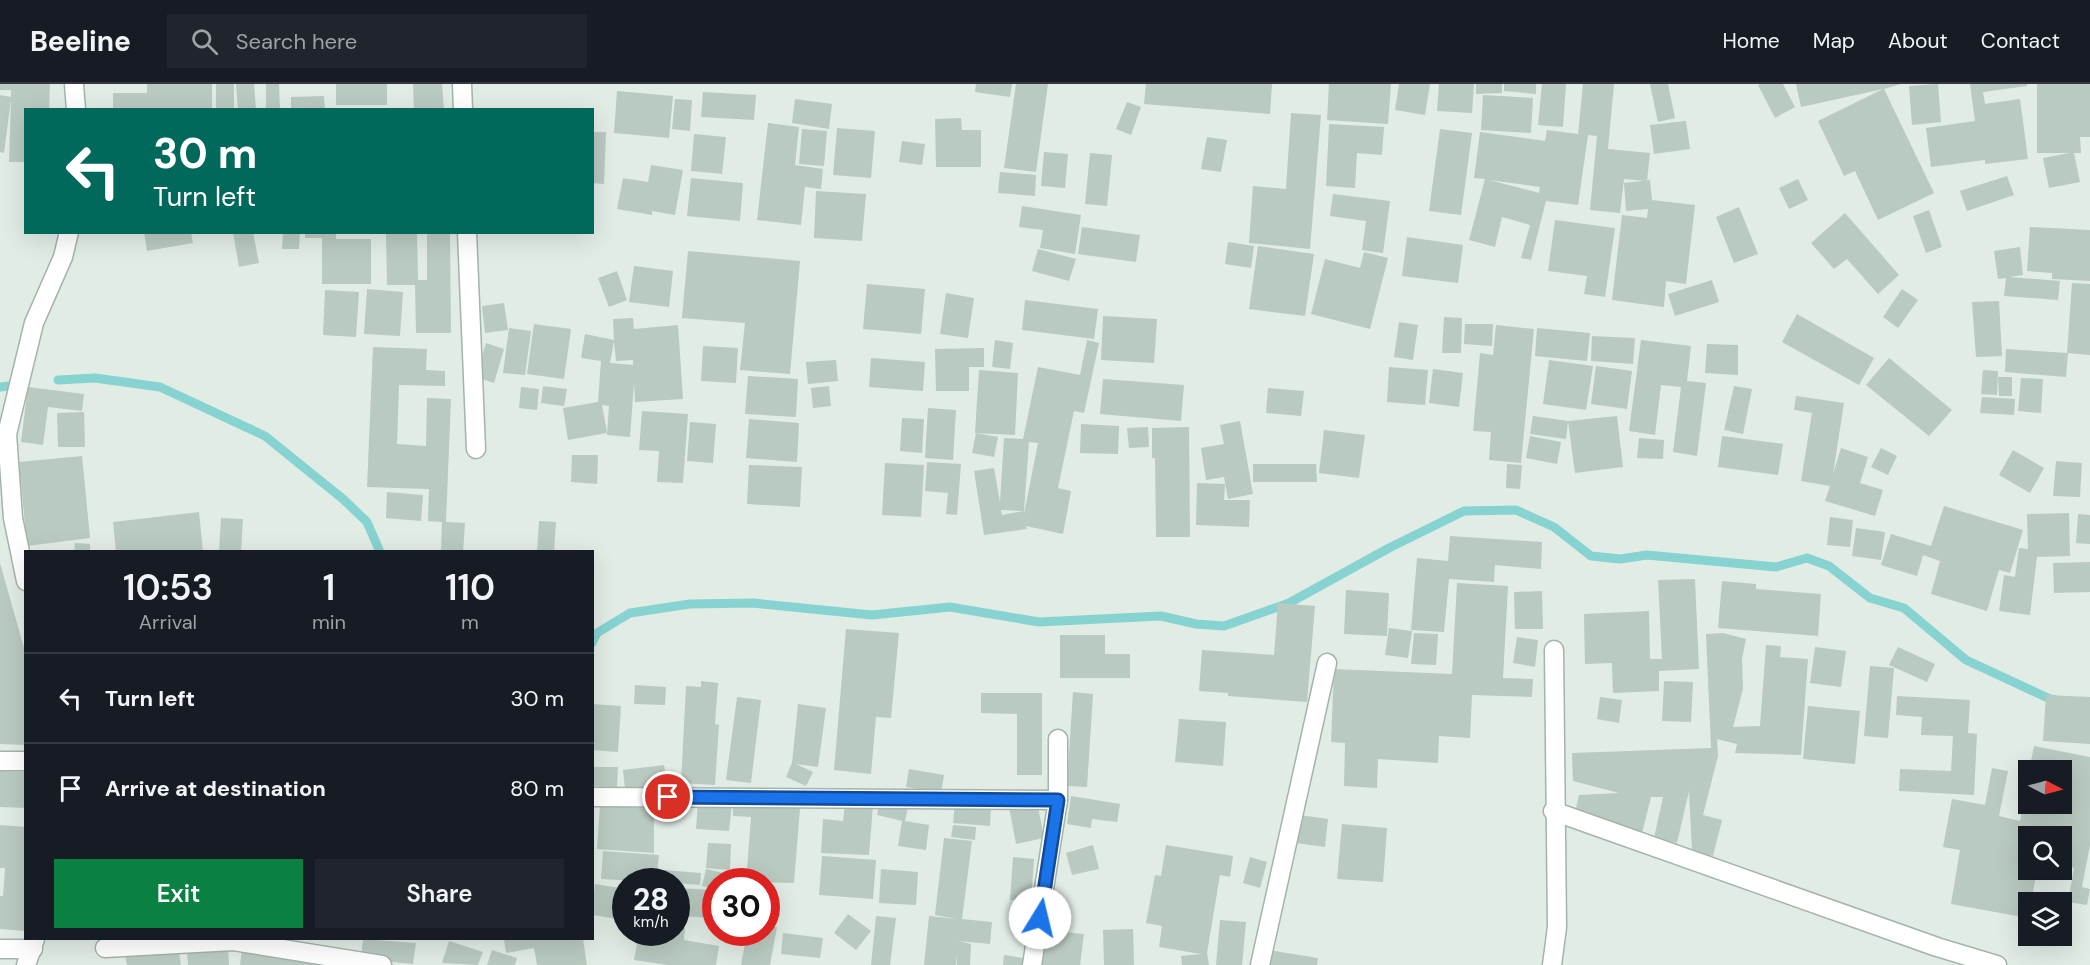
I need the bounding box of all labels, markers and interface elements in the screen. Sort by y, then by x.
search box [167,14,587,68]
text: Beeline [30,23,131,60]
icon: search [188,25,221,58]
text: Search here [236,27,357,56]
text: Home [1722,27,1780,55]
text: Map [1813,27,1855,55]
text: About [1888,27,1948,55]
text: Contact [1981,27,2060,55]
text: 30 m [153,126,257,181]
icon: left [54,132,132,210]
text: Turn left [153,179,256,214]
text: 10:53 [123,564,213,611]
text: 1 [323,564,335,611]
text: 110 [445,564,495,611]
text: Arrival [139,609,197,635]
text: min [312,609,346,635]
text: m [461,609,479,635]
icon: left [54,682,87,715]
text: Turn left [105,684,195,713]
text: 30 m [510,684,564,713]
north arrow [2018,760,2072,814]
map controls [2018,760,2072,946]
pin [642,771,693,822]
icon: arrive [54,772,87,805]
text: Arrive at destination [105,774,326,803]
text: 80 m [510,774,564,803]
icon: arrive [651,780,684,813]
button: search [2018,826,2072,880]
button: Exit [54,859,303,928]
button: Share [315,859,564,928]
speed limit sign: 30 [702,868,780,946]
text: 28 [633,880,669,919]
position arrow [1008,886,1072,950]
button: layers [2018,892,2072,946]
text: km/h [633,912,669,932]

